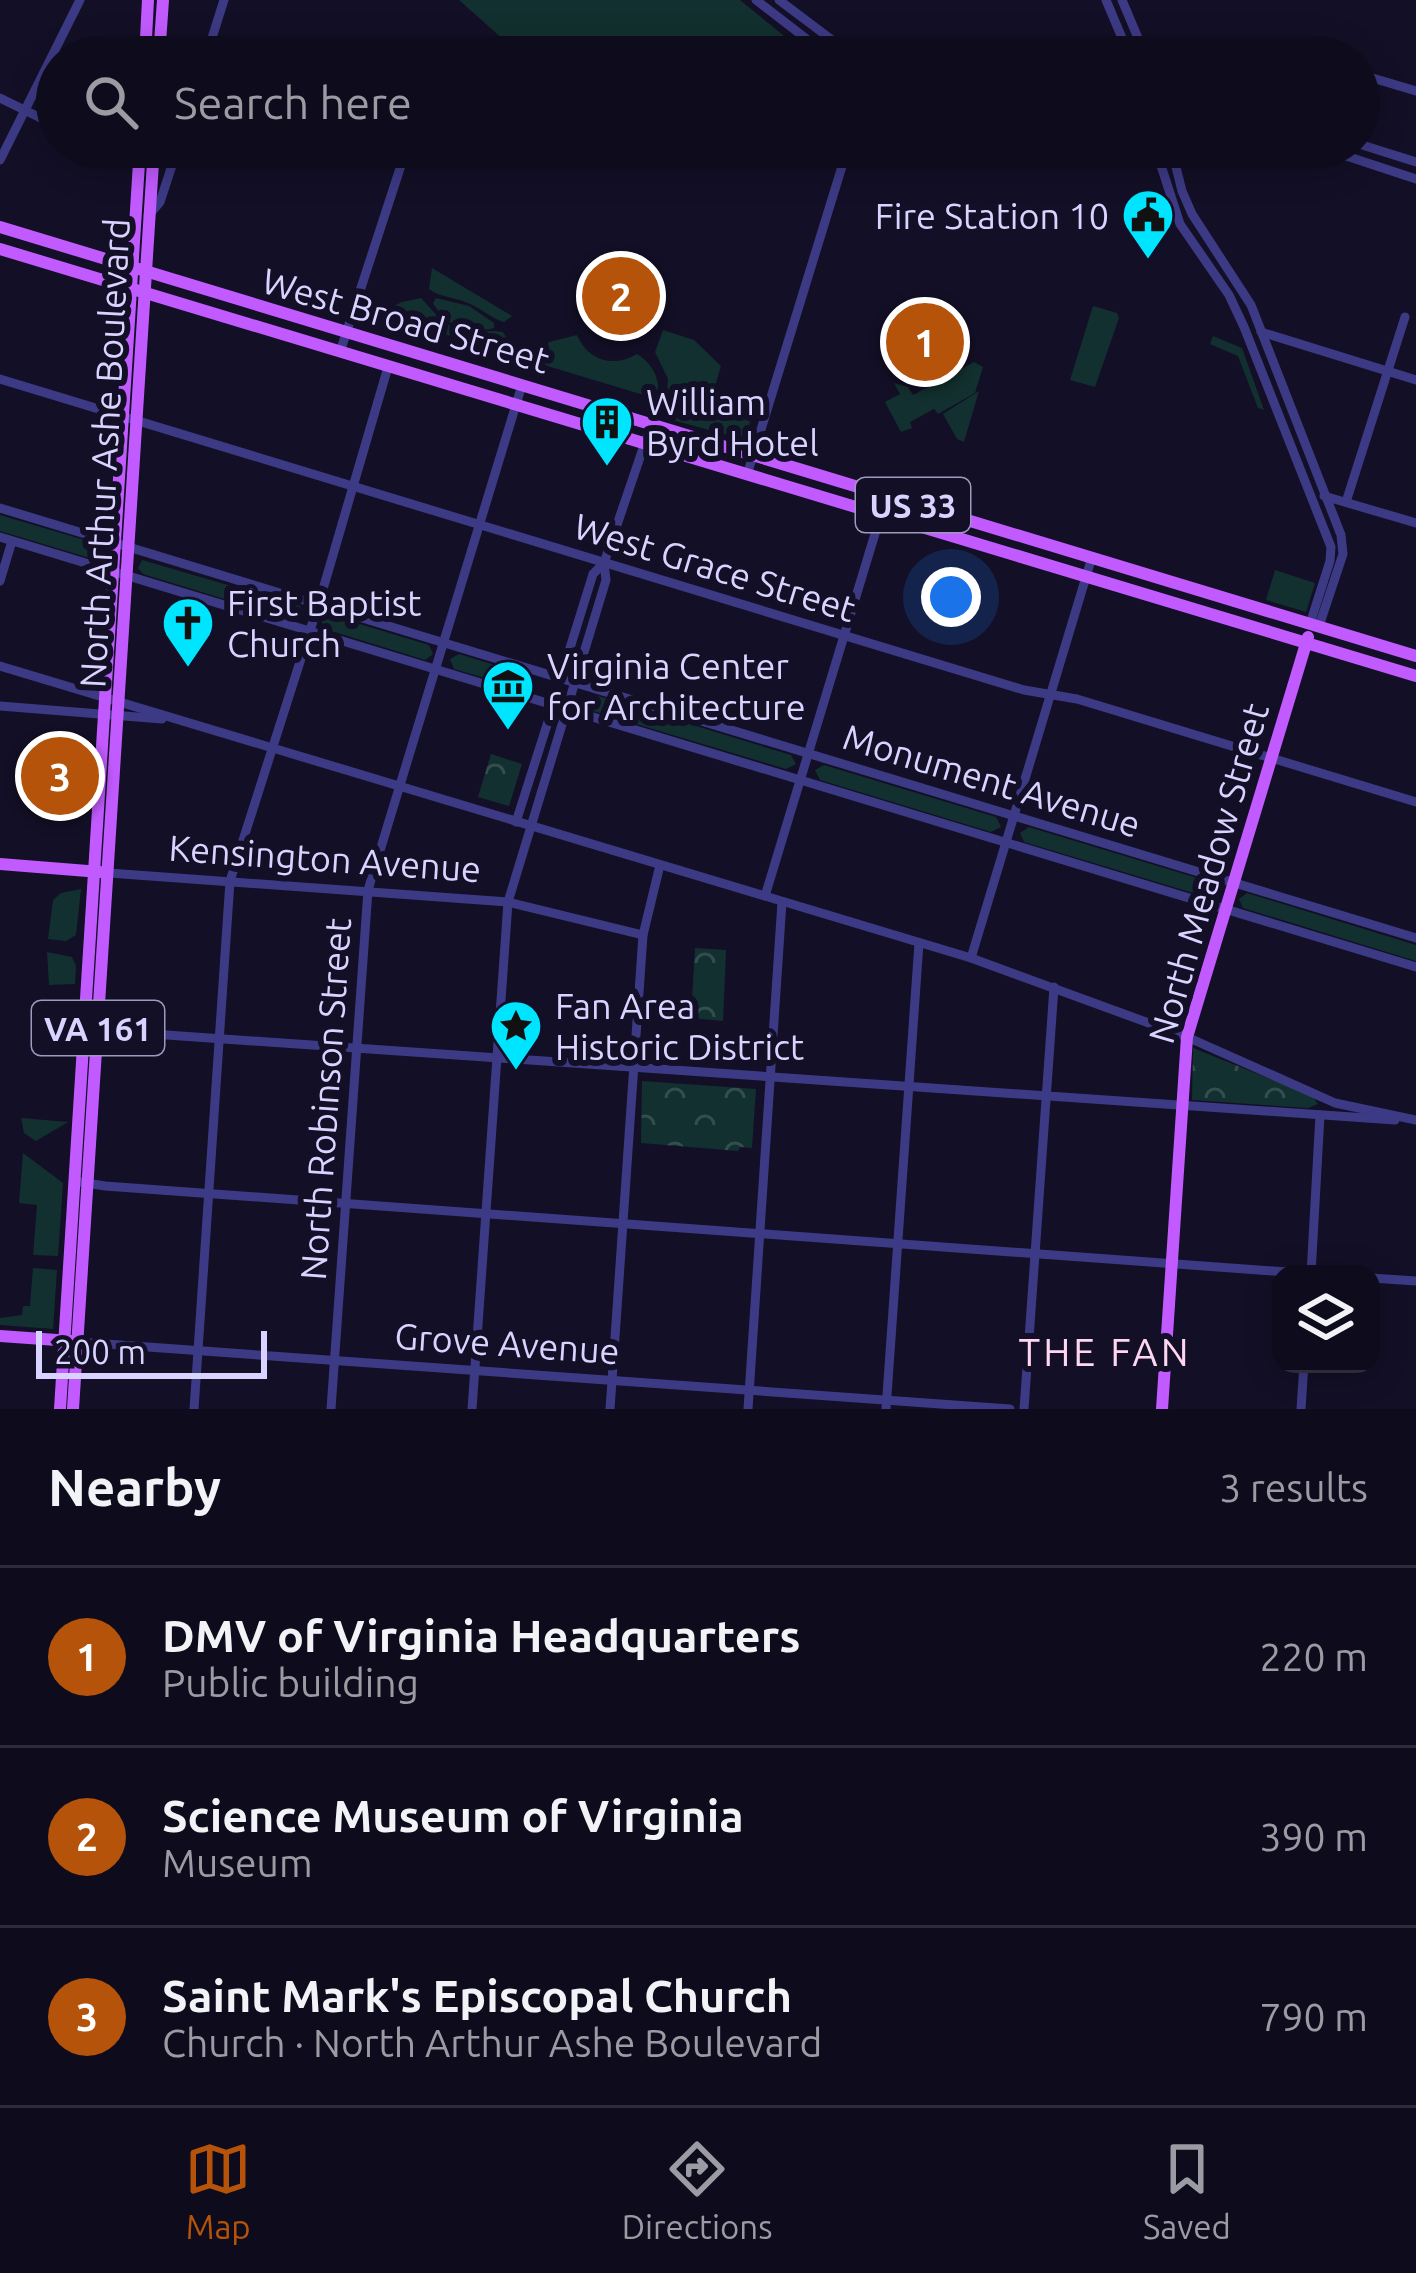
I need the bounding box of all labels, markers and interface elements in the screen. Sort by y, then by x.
search box [36,36,1380,168]
icon: search [78,69,144,135]
text: Search here [174,77,412,128]
public building icon: Fire Station 10 [1120,187,1176,261]
place label: Fire Station 10 [875,195,1109,236]
street label: North Arthur Ashe Boulevard [71,217,137,689]
pin: 2 [582,251,660,341]
street label: West Broad Street [258,259,554,381]
pin: 1 [886,297,964,387]
place label: William Byrd Hotel [646,381,819,463]
building icon: William Byrd Hotel [579,394,635,468]
road number: US 33 [856,478,970,532]
street label: West Grace Street [569,505,861,629]
your location [921,567,981,627]
place label: First Baptist Church [227,582,421,664]
church icon: First Baptist Church [160,595,216,669]
place label: Virginia Center for Architecture [547,645,806,727]
museum icon: Virginia Center for Architecture [480,658,536,732]
street label: North Meadow Street [1140,698,1276,1048]
street label: Monument Avenue [838,715,1146,845]
pin: 3 [21,731,99,821]
street label: Kensington Avenue [168,827,482,889]
street label: North Robinson Street [292,916,358,1282]
place label: Fan Area Historic District [555,985,804,1067]
place icon: Fan Area Historic District [488,998,544,1072]
road number: VA 161 [32,1001,164,1055]
map controls [1272,1265,1380,1373]
button: layers [1272,1265,1380,1373]
street label: Grove Avenue [393,1315,621,1371]
scale bar [36,1325,267,1378]
district label: THE FAN [1019,1330,1191,1373]
text: 200 m [54,1333,146,1370]
text: Nearby [48,1458,221,1516]
text: 3 results [1219,1466,1368,1509]
text: DMV of Virginia Headquarters [162,1610,800,1661]
text: 1 [76,1635,98,1678]
text: 220 m [1259,1635,1368,1678]
text: Public building [162,1661,419,1704]
text: Science Museum of Virginia [162,1790,744,1841]
text: 2 [76,1815,98,1858]
text: 390 m [1259,1815,1368,1858]
text: Museum [162,1841,313,1884]
text: Saint Mark's Episcopal Church [162,1970,792,2021]
text: 3 [76,1995,98,2038]
text: 790 m [1259,1995,1368,2038]
text: Church · North Arthur Ashe Boulevard [162,2021,822,2064]
tab: Map [185,2136,251,2245]
tab: Directions [622,2136,772,2245]
tab: Saved [1143,2136,1231,2245]

